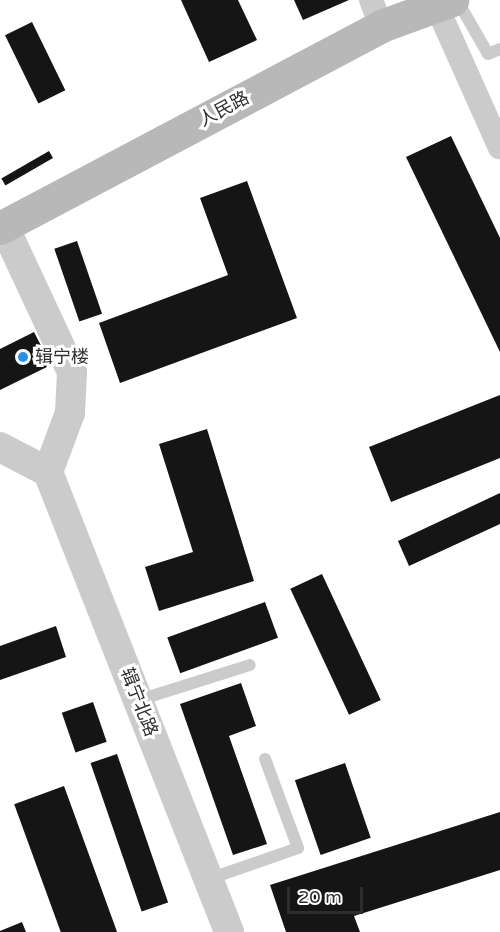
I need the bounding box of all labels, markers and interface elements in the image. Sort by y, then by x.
street label: 人民路 [195,87,253,131]
place label: 辑宁楼 [35,346,89,368]
marker: 辑宁楼 [16,350,30,364]
street label: 辑宁北路 [116,665,162,739]
scale bar [290,875,366,913]
text: 20 m [298,886,342,908]

